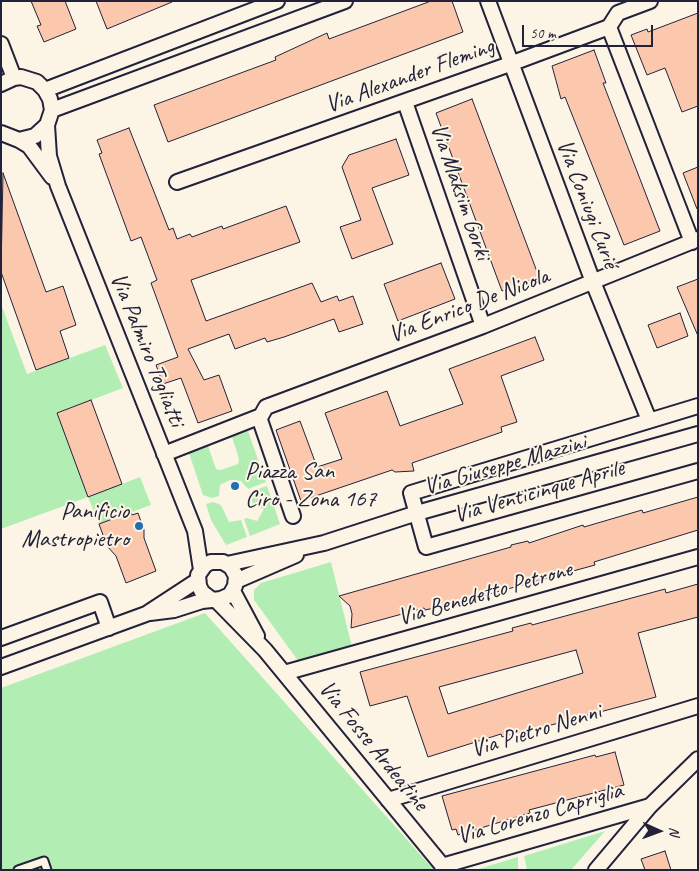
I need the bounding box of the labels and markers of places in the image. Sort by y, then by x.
place label: Piazza San Ciro - Zona 167 [245,458,376,514]
marker: Piazza San Ciro - Zona 167 [229,480,241,492]
place label: Panificio Mastropietro [22,498,129,554]
marker: Panificio Mastropietro [133,520,145,532]

